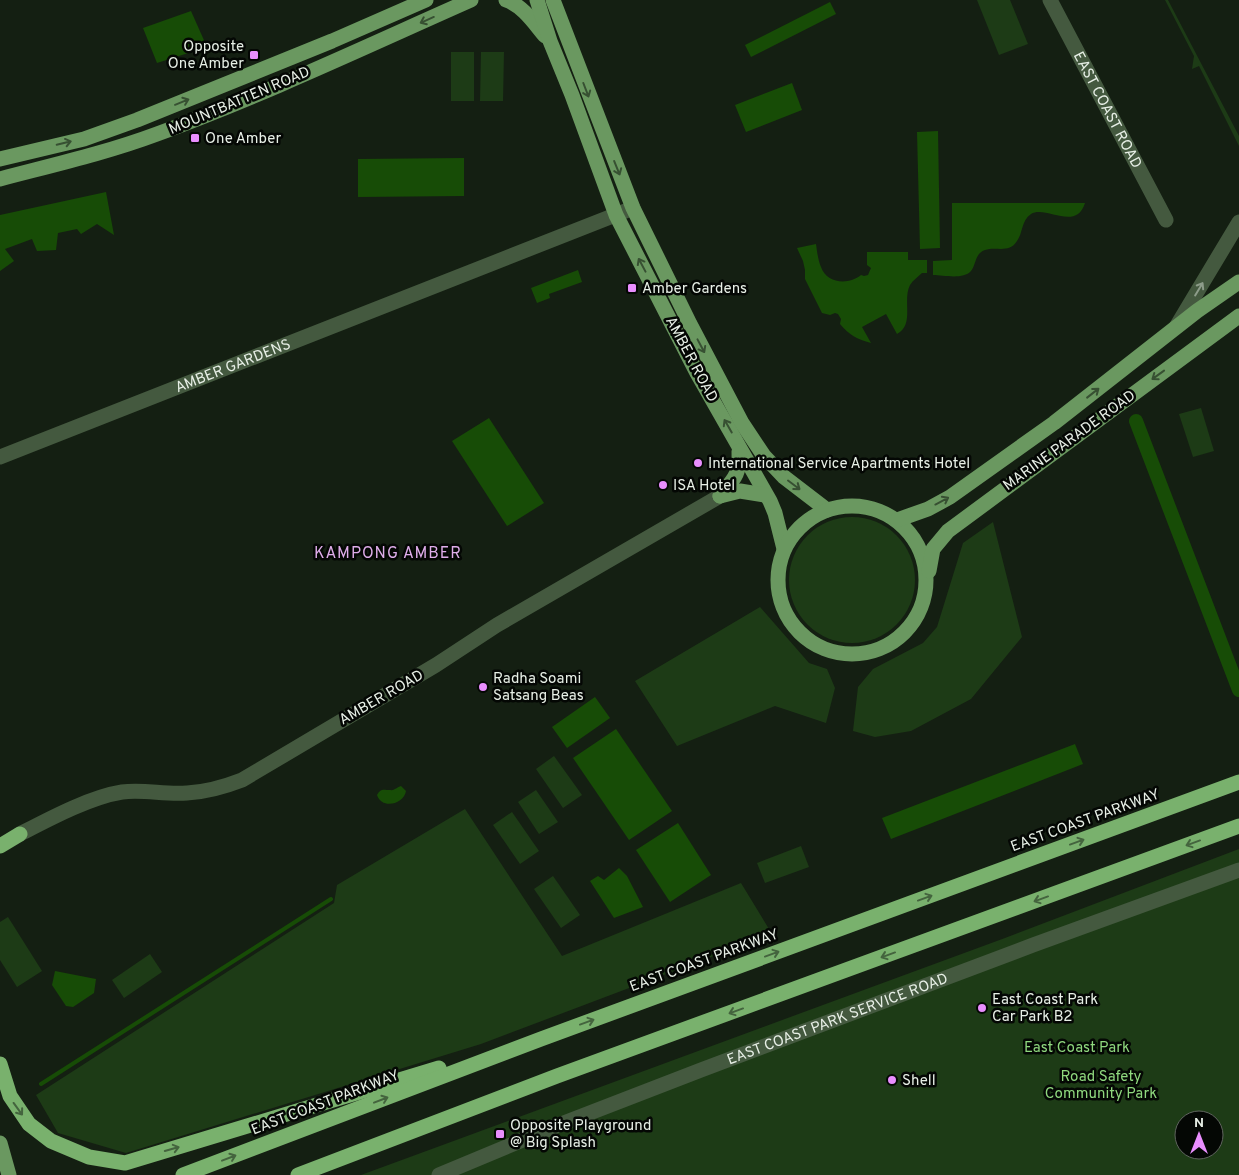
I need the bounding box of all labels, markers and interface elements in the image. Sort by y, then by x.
one-way arrow [420,15,435,25]
place label: Opposite One Amber [168,38,244,74]
marker: Opposite One Amber [248,49,260,61]
street label: EAST COAST ROAD [1068,49,1145,172]
street label: MOUNTBATTEN ROAD [166,63,313,140]
one-way arrow [583,82,592,97]
one-way arrow [174,97,189,106]
place label: One Amber [205,130,281,149]
marker: One Amber [189,132,201,144]
one-way arrow [56,138,72,147]
one-way arrow [613,159,622,175]
one-way arrow [637,258,646,273]
place label: Amber Gardens [642,280,747,299]
marker: Amber Gardens [626,282,638,294]
one-way arrow [1194,282,1204,296]
street label: AMBER ROAD [660,314,721,406]
street label: AMBER GARDENS [173,336,294,398]
one-way arrow [697,338,706,353]
one-way arrow [1152,369,1165,380]
street label: MARINE PARADE ROAD [1000,387,1140,496]
one-way arrow [1086,387,1099,398]
one-way arrow [722,419,732,434]
place label: International Service Apartments Hotel [708,455,970,474]
marker: International Service Apartments Hotel [692,457,704,469]
place label: ISA Hotel [673,477,735,496]
marker: ISA Hotel [657,479,669,491]
one-way arrow [787,480,801,490]
one-way arrow [934,496,949,505]
district label: KAMPONG AMBER [314,544,462,564]
street label: AMBER ROAD [336,666,427,730]
place label: Radha Soami Satsang Beas [493,670,584,706]
marker: Radha Soami Satsang Beas [477,681,489,693]
street label: EAST COAST PARKWAY [1008,785,1163,857]
one-way arrow [1069,837,1084,846]
one-way arrow [1186,839,1201,848]
one-way arrow [917,893,932,902]
one-way arrow [1033,895,1049,904]
street label: EAST COAST PARKWAY [627,925,782,997]
one-way arrow [764,949,779,958]
one-way arrow [881,951,896,960]
street label: EAST COAST PARK SERVICE ROAD [725,970,951,1070]
place label: East Coast Park Car Park B2 [992,991,1098,1027]
marker: East Coast Park Car Park B2 [976,1002,988,1014]
one-way arrow [728,1007,744,1016]
one-way arrow [579,1017,594,1026]
park label: East Coast Park [1024,1039,1130,1058]
street label: EAST COAST PARKWAY [249,1066,403,1140]
park label: Road Safety Community Park [1045,1068,1157,1104]
place label: Shell [902,1072,936,1091]
marker: Shell [886,1074,898,1086]
one-way arrow [373,1095,388,1104]
one-way arrow [13,1101,23,1115]
north arrow [1174,1110,1224,1160]
text: N [1194,1115,1204,1132]
place label: Opposite Playground @ Big Splash [510,1117,651,1153]
marker: Opposite Playground @ Big Splash [494,1128,506,1140]
one-way arrow [164,1143,180,1153]
one-way arrow [221,1153,236,1162]

